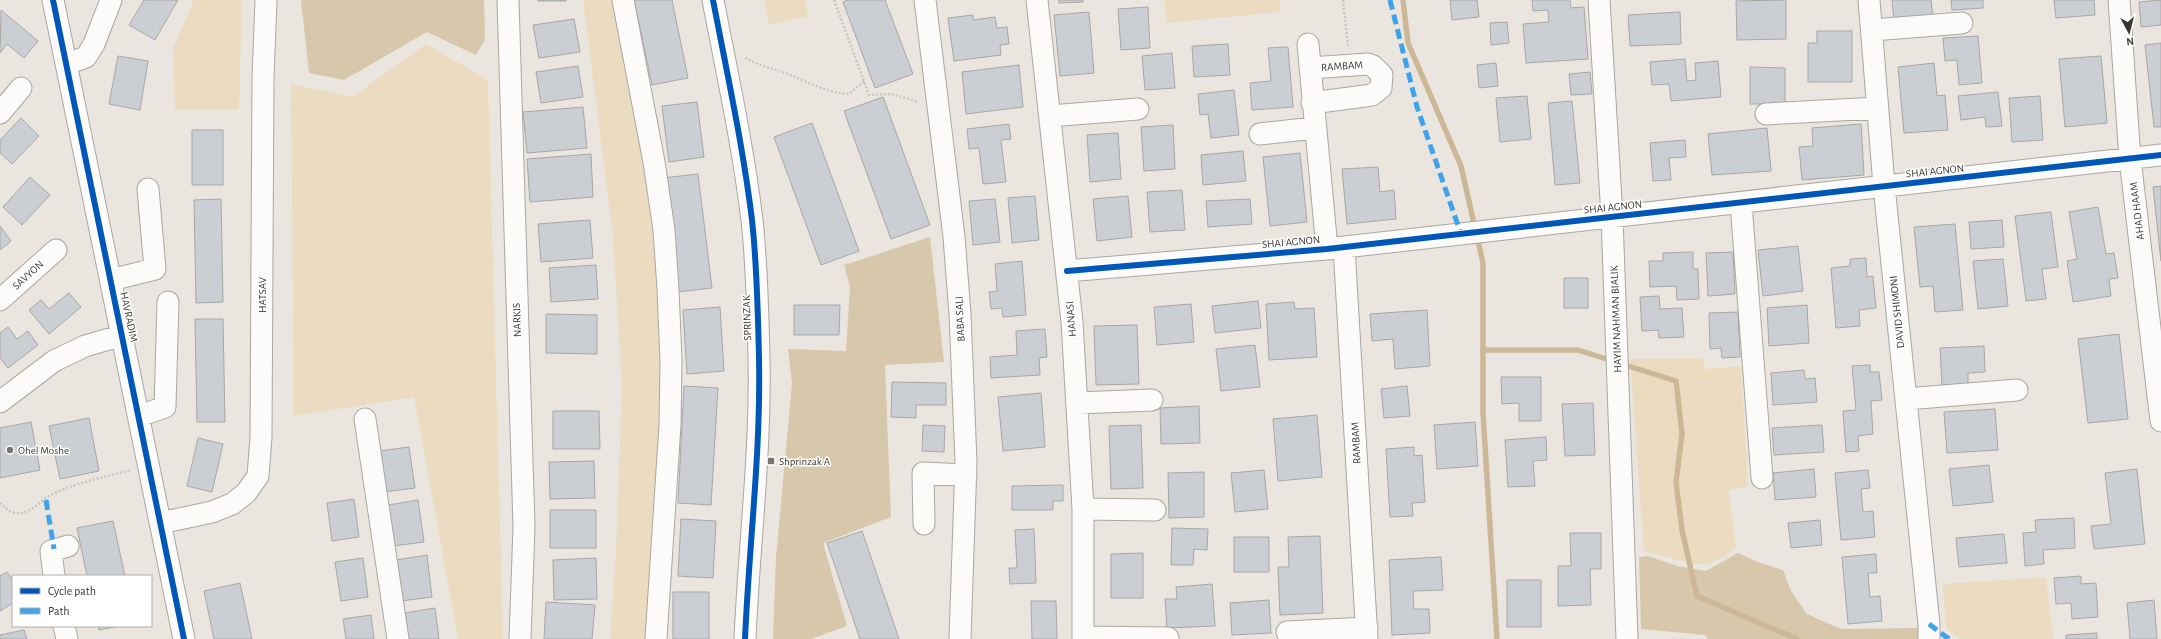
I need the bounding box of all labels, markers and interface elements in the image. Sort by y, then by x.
north arrow [2109,12,2149,52]
text: N [2126,36,2135,47]
street label: RAMBAM [1321,59,1364,73]
street label: SHAI AGNON [1905,162,1965,180]
street label: AHAD HAAM [2128,181,2146,241]
street label: SHAI AGNON [1583,198,1643,216]
street label: SHAI AGNON [1261,234,1321,250]
street label: SAVYON [10,258,46,292]
street label: HAYIM NAHMAN BIALIK [1609,264,1623,373]
street label: DAVID SHIMONI [1888,275,1906,349]
street label: HATSAV [257,276,268,313]
street label: HAVRADIM [118,291,140,343]
street label: SPRINZAK [741,294,753,341]
street label: BABA SALI [953,296,967,342]
street label: HANASI [1064,301,1078,337]
street label: NARKIS [511,303,523,337]
street label: RAMBAM [1349,421,1363,464]
marker: Ohel Moshe [5,445,15,455]
place label: Ohel Moshe [18,445,69,456]
marker: Shprinzak A [766,456,776,466]
place label: Shprinzak A [779,456,831,467]
legend [12,575,152,627]
text: Cycle path [48,585,96,598]
text: Path [48,605,70,617]

